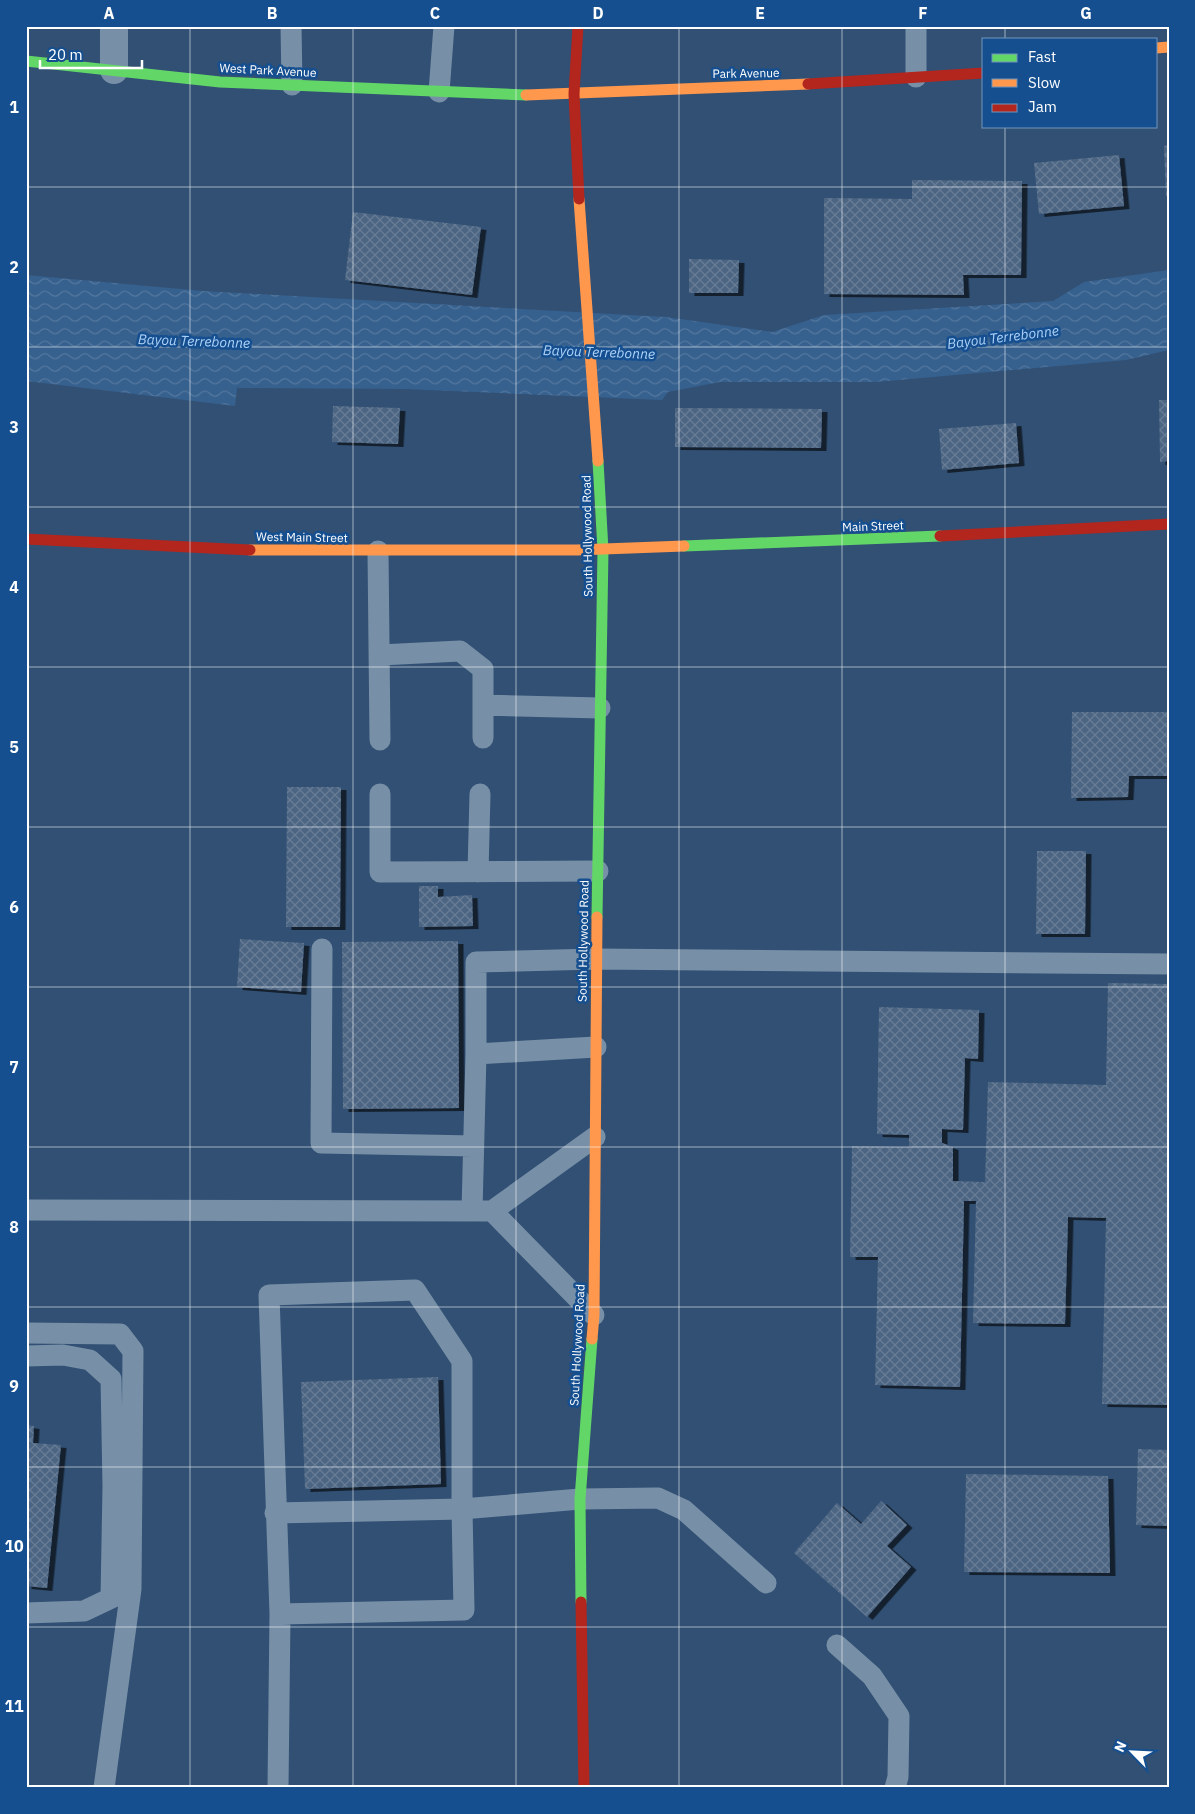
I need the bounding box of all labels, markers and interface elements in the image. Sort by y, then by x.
text: A [104,3,115,23]
text: B [267,3,278,23]
text: C [430,3,440,23]
text: D [592,3,604,23]
text: E [755,3,765,23]
text: F [918,3,928,23]
text: G [1080,3,1092,23]
scale bar [40,38,142,70]
legend [982,38,1158,128]
text: 20 m [48,45,83,64]
text: Fast [1028,47,1056,66]
street label: West Park Avenue [219,60,317,80]
street label: Park Avenue [712,65,780,81]
text: Slow [1028,73,1061,92]
text: 1 [9,97,19,117]
text: Jam [1028,97,1057,116]
text: 2 [9,257,19,277]
water label: Bayou Terrebonne [946,321,1060,353]
water label: Bayou Terrebonne [138,330,250,352]
water label: Bayou Terrebonne [543,341,655,363]
text: 3 [9,417,19,437]
street label: South Hollywood Road [578,475,596,597]
street label: Main Street [842,517,904,535]
street label: West Main Street [256,529,348,545]
text: 4 [9,577,19,597]
text: 5 [9,737,19,757]
street label: South Hollywood Road [574,880,592,1002]
text: 6 [9,897,19,917]
text: 7 [9,1057,19,1077]
text: 8 [9,1217,19,1237]
street label: South Hollywood Road [566,1284,588,1406]
text: 9 [9,1376,19,1396]
text: 10 [4,1536,24,1556]
text: 11 [4,1696,24,1716]
north arrow [1108,1726,1158,1776]
text: N [1110,1738,1130,1755]

